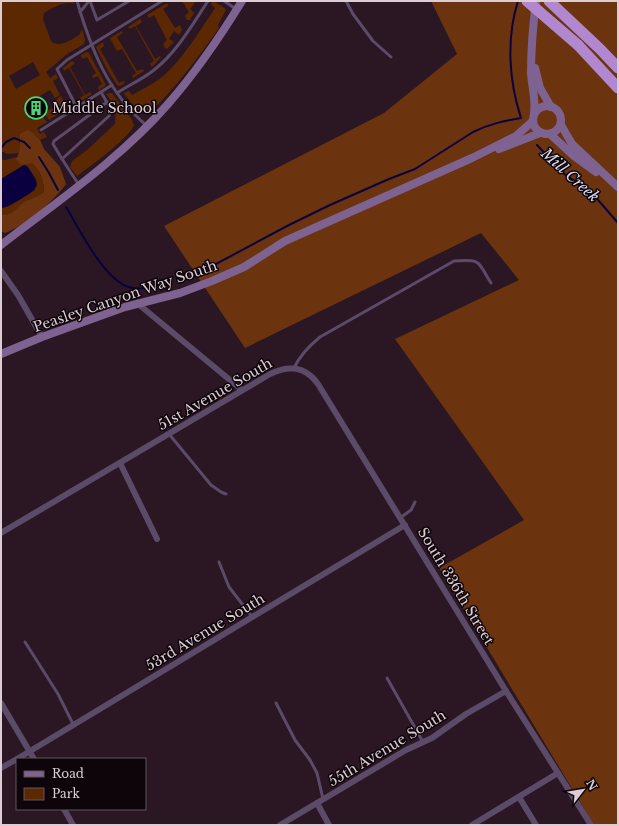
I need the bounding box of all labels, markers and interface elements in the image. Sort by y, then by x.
building icon: Middle School [23,95,49,121]
place label: Middle School [52,99,157,117]
water label: Mill Creek [536,143,603,206]
street label: Peasley Canyon Way South [31,256,220,336]
street label: 51st Avenue South [155,354,276,434]
street label: South 336th Street [414,524,499,649]
street label: 53rd Avenue South [142,589,268,675]
street label: 55th Avenue South [325,706,449,790]
legend [16,758,146,810]
text: Road [52,766,84,781]
north arrow [563,770,603,810]
text: N [583,777,601,793]
text: Park [52,786,80,801]

